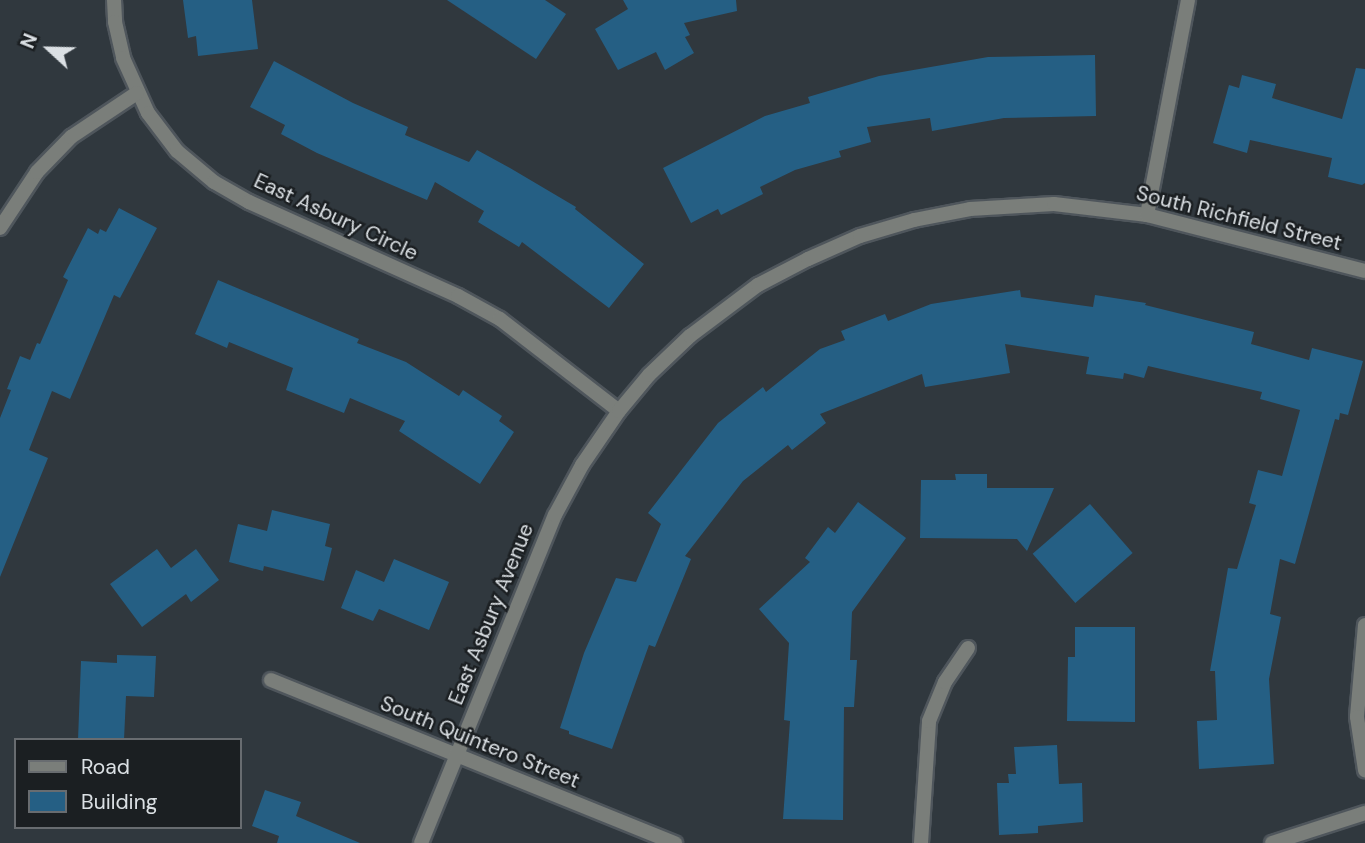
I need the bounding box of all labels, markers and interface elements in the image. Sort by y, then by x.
north arrow [14,14,84,84]
text: N [15,30,43,52]
street label: East Asbury Circle [250,168,422,266]
street label: South Richfield Street [1134,180,1344,256]
street label: East Asbury Avenue [443,520,539,708]
street label: South Quintero Street [377,690,583,794]
legend [14,738,242,829]
text: Road [81,753,130,781]
text: Building [81,788,157,816]

